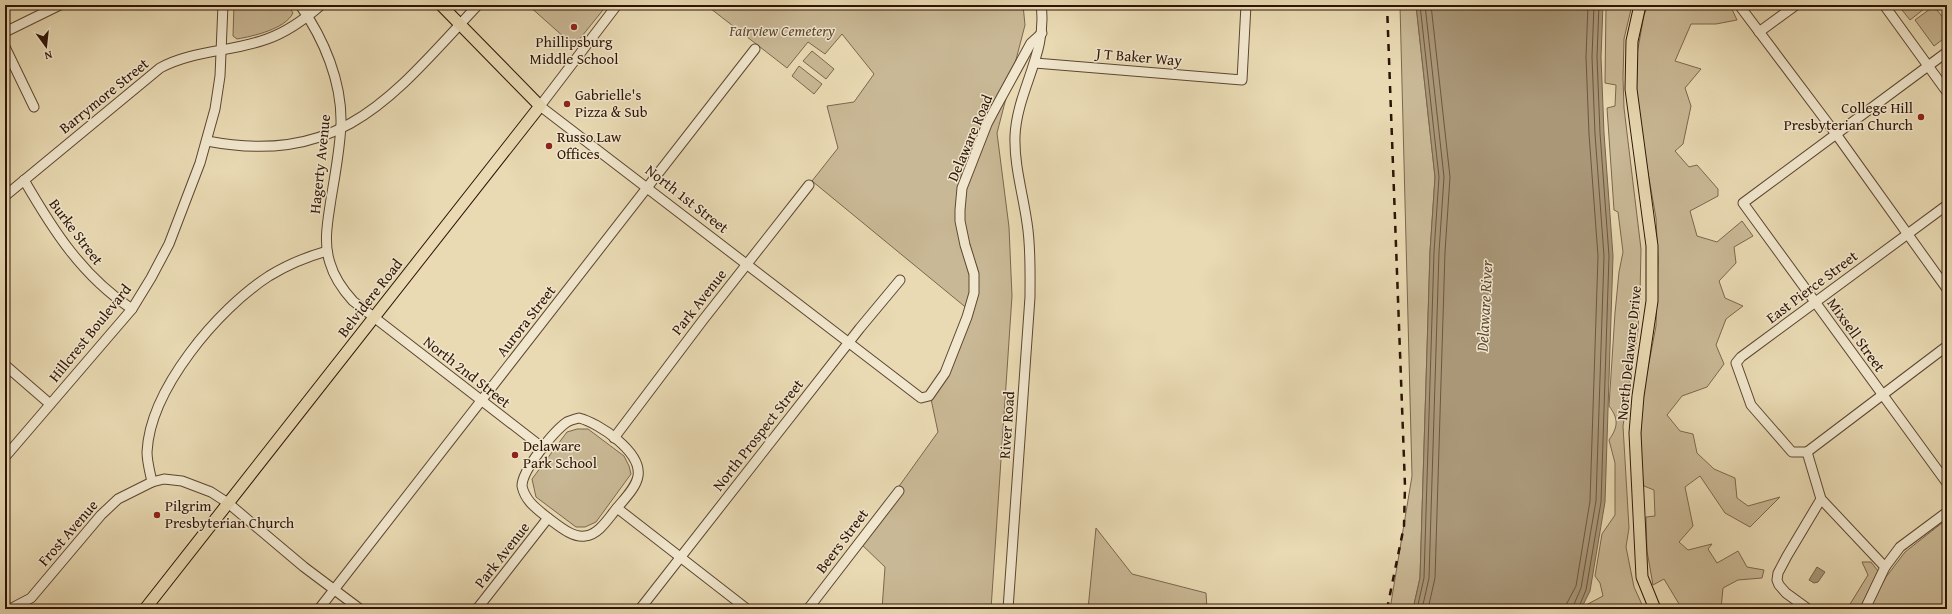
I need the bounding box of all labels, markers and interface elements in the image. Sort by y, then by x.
park label: Fairview Cemetery [728,20,835,41]
marker: Phillipsburg Middle School [569,22,579,32]
north arrow [26,26,66,66]
place label: Phillipsburg Middle School [530,31,618,69]
street label: J T Baker Way [1093,42,1183,71]
text: N [42,47,54,65]
street label: Barrymore Street [54,53,153,138]
place label: Gabrielle's Pizza & Sub [575,84,648,122]
street label: Delaware Road [942,91,997,184]
place label: College Hill Presbyterian Church [1784,97,1914,135]
marker: Gabrielle's Pizza & Sub [562,99,572,109]
marker: College Hill Presbyterian Church [1916,112,1926,122]
street label: Hagerty Avenue [304,113,335,215]
place label: Russo Law Offices [557,126,622,164]
marker: Russo Law Offices [544,141,554,151]
street label: North 1st Street [641,159,734,238]
street label: Burke Street [44,194,109,270]
street label: East Pierce Street [1762,245,1862,328]
street label: Belvidere Road [332,254,407,341]
water label: Delaware River [1470,259,1498,353]
street label: Park Avenue [666,264,731,339]
street label: Hillcrest Boulevard [44,279,136,386]
street label: Aurora Street [491,280,561,361]
street label: North Delaware Drive [1611,285,1646,421]
street label: Mixsell Street [1822,293,1891,377]
street label: North 2nd Street [419,331,516,413]
street label: North Prospect Street [707,374,808,495]
street label: River Road [994,390,1019,460]
place label: Delaware Park School [523,435,597,473]
marker: Delaware Park School [510,450,520,460]
street label: Frost Avenue [33,495,102,570]
place label: Pilgrim Presbyterian Church [165,495,295,533]
street label: Beers Street [810,503,873,577]
marker: Pilgrim Presbyterian Church [152,510,162,520]
street label: Park Avenue [469,517,534,592]

